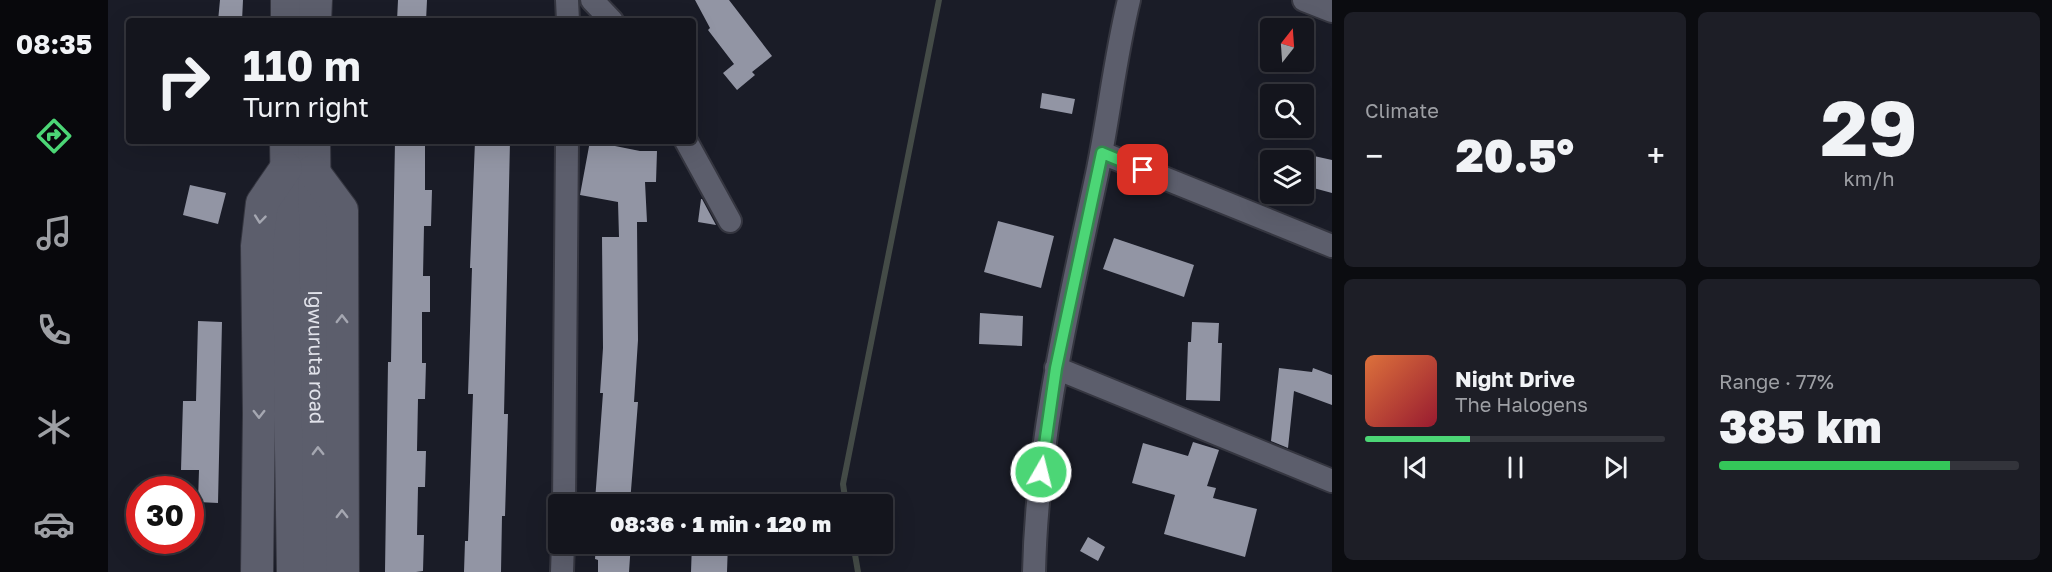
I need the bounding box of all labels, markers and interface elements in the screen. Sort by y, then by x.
north arrow [1260,18,1314,72]
map controls [1260,18,1314,204]
text: 08:35 [16,28,92,60]
text: 110 m [243,40,361,90]
icon: right [144,42,222,120]
text: 29 [1820,80,1918,173]
button: search [1260,84,1314,138]
text: Turn right [243,91,369,123]
text: Climate [1365,98,1439,122]
icon: directions [33,115,75,157]
text: 20.5° [1456,128,1574,182]
text: − [1365,136,1383,175]
text: + [1647,136,1665,175]
pin [1117,144,1168,195]
button: layers [1260,150,1314,204]
icon: arrive [1126,153,1159,186]
text: km/h [1844,166,1894,190]
icon: music [33,212,75,254]
one-way arrow [254,214,267,223]
street label: Igwuruta road [304,290,330,424]
icon: phone [33,309,75,351]
one-way arrow [336,314,348,323]
text: Night Drive [1455,365,1575,392]
text: Range · 77% [1719,369,1834,393]
text: The Halogens [1455,392,1588,416]
text: 385 km [1719,399,1882,453]
icon: climate [33,406,75,448]
one-way arrow [253,409,265,418]
position arrow [1009,440,1073,504]
one-way arrow [312,446,324,455]
icon: previous [1399,451,1432,484]
icon: pause [1499,451,1532,484]
icon: next [1599,451,1632,484]
speed limit sign: 30 [126,476,204,554]
icon: car [33,503,75,545]
one-way arrow [336,509,348,518]
text: 08:36 · 1 min · 120 m [610,510,831,537]

